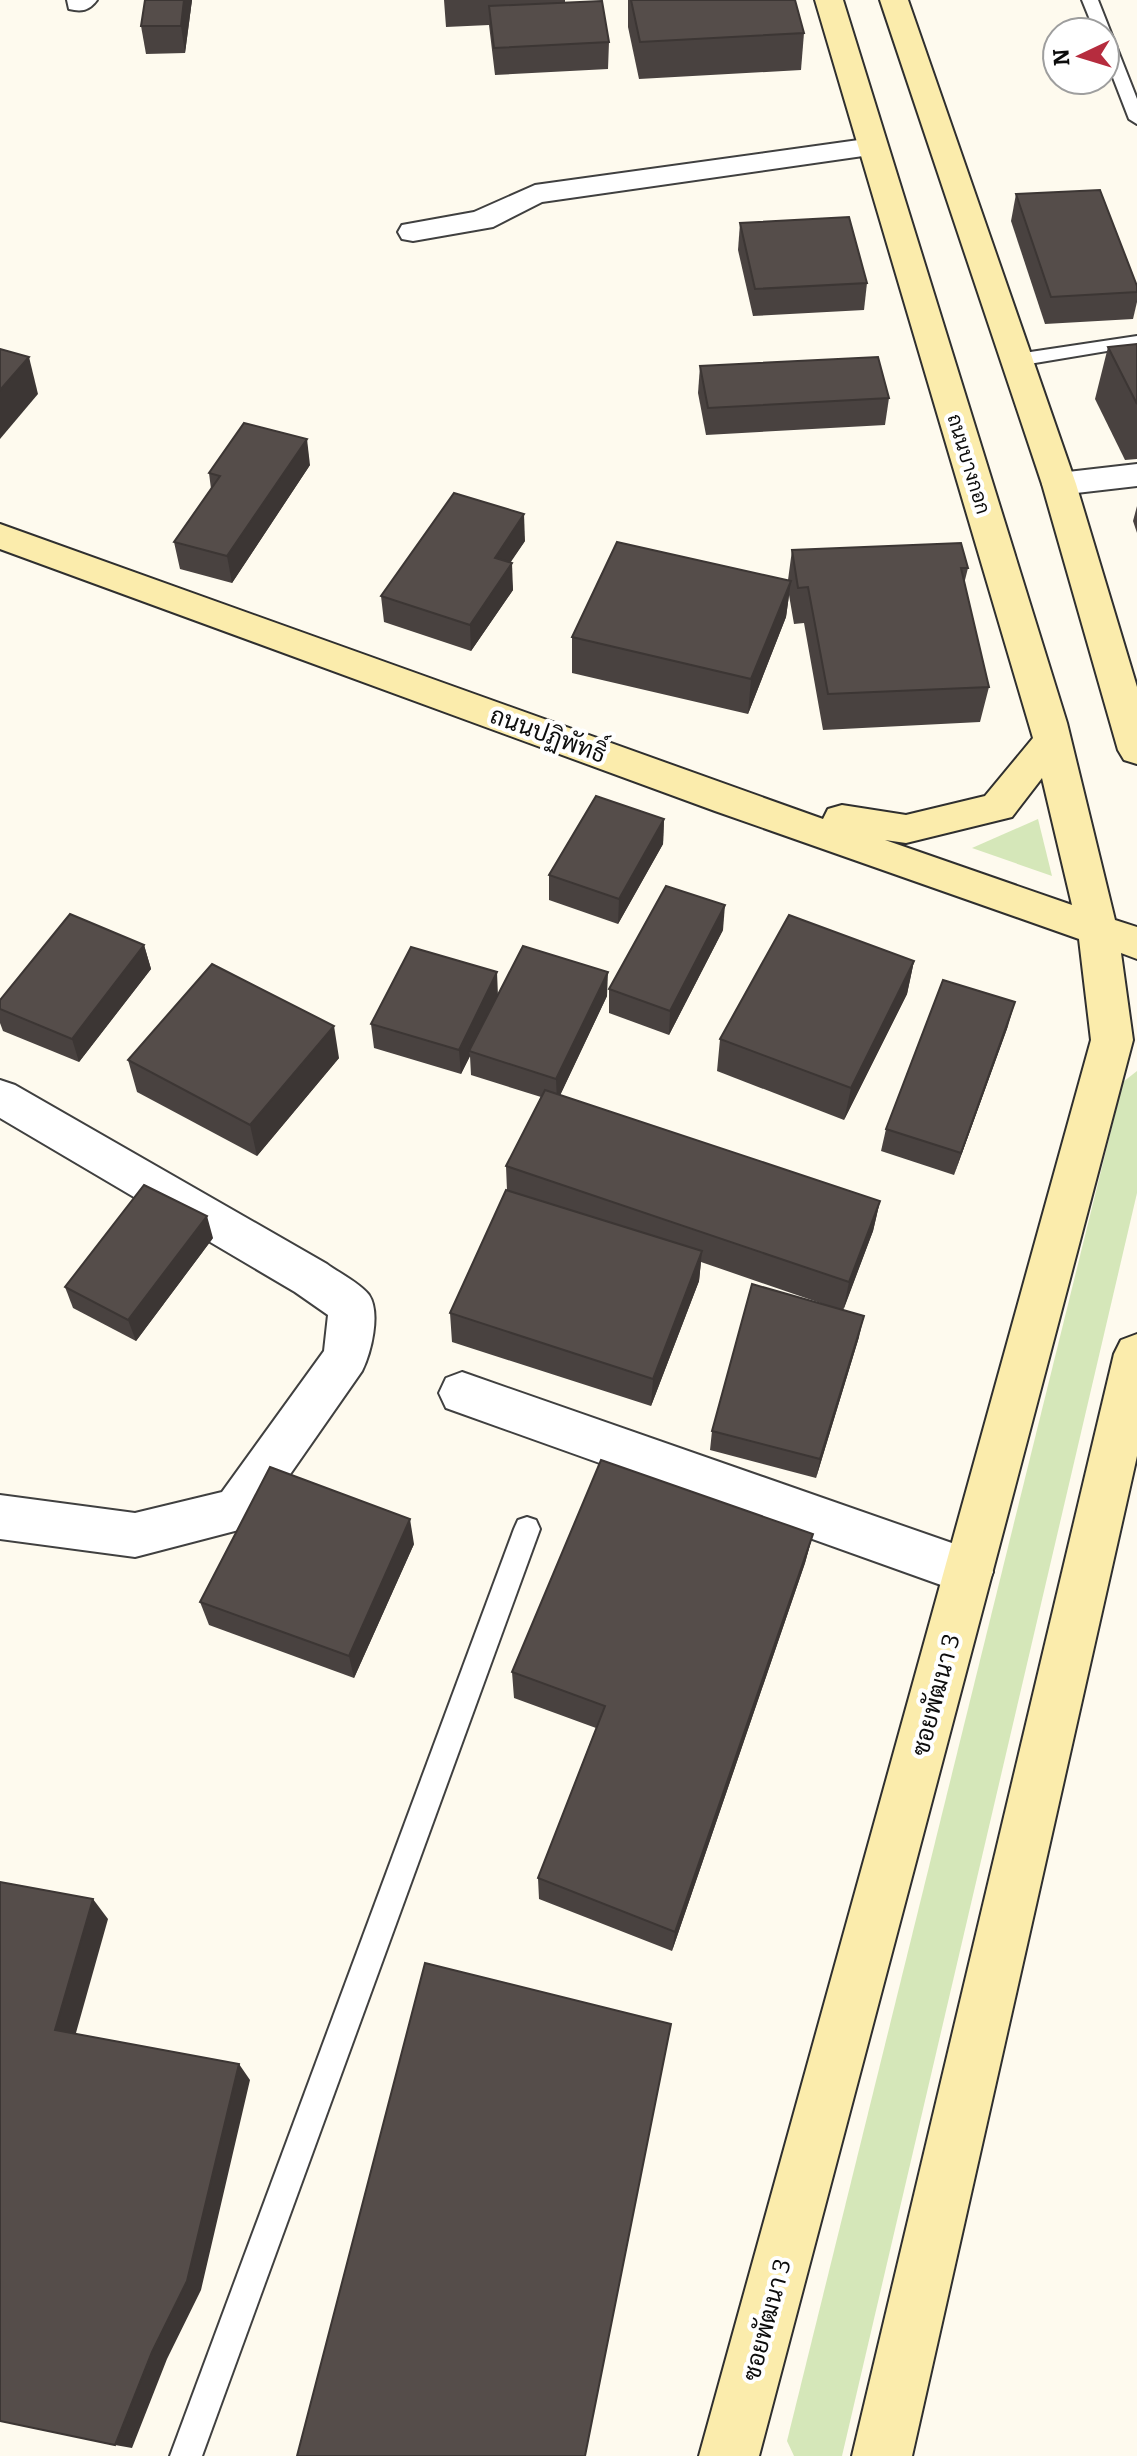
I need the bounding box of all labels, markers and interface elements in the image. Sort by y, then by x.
north arrow [1041,16,1121,96]
text: N [1047,48,1076,67]
street label: ถนนบางกอก [942,411,996,517]
street label: ถนนปฏิพัทธิ์ [486,694,612,771]
street label: ซอยพัฒนา 3 [906,1631,966,1759]
street label: ซอยพัฒนา 3 [737,2256,797,2384]

